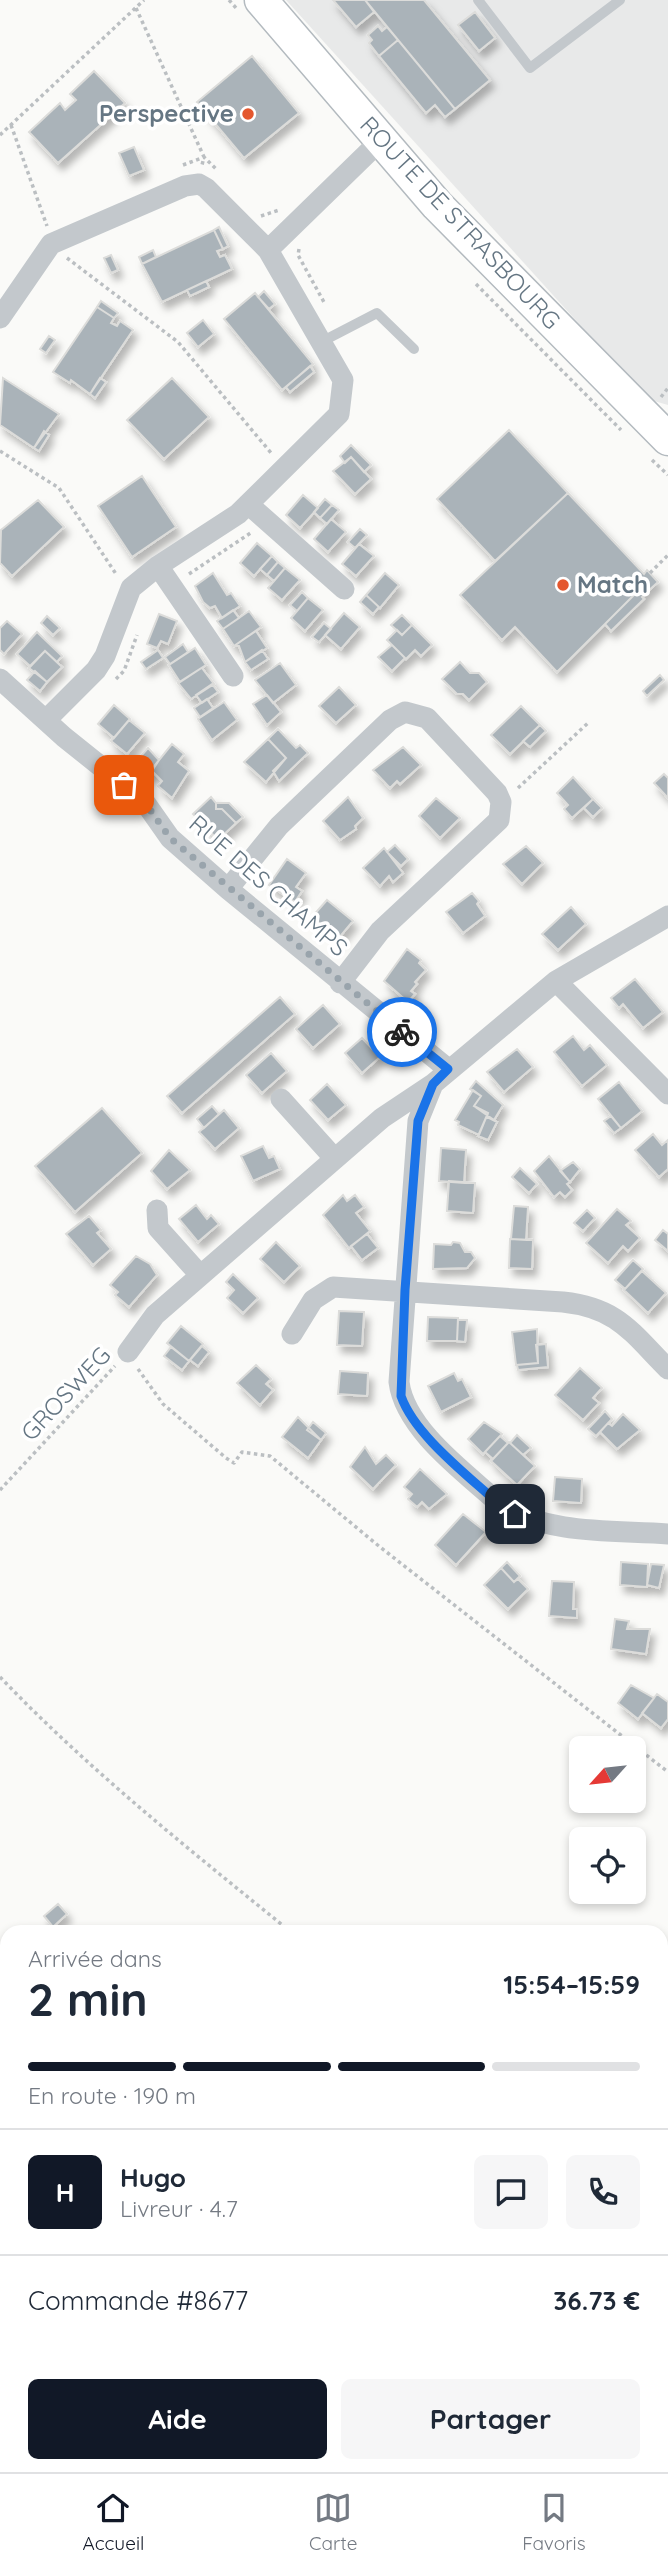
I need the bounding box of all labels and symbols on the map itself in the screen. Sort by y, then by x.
place label: Perspective [99,98,234,128]
marker: Perspective [240,106,256,122]
street label: ROUTE DE STRASBOURG [354,110,567,335]
place label: Match [577,569,648,599]
marker: Match [555,577,571,593]
pin [94,755,154,815]
street label: RUE DES CHAMPS [183,808,354,962]
courier [367,997,437,1067]
street label: GROSWEG [14,1340,116,1447]
pin [485,1484,545,1544]
north arrow [569,1736,646,1813]

